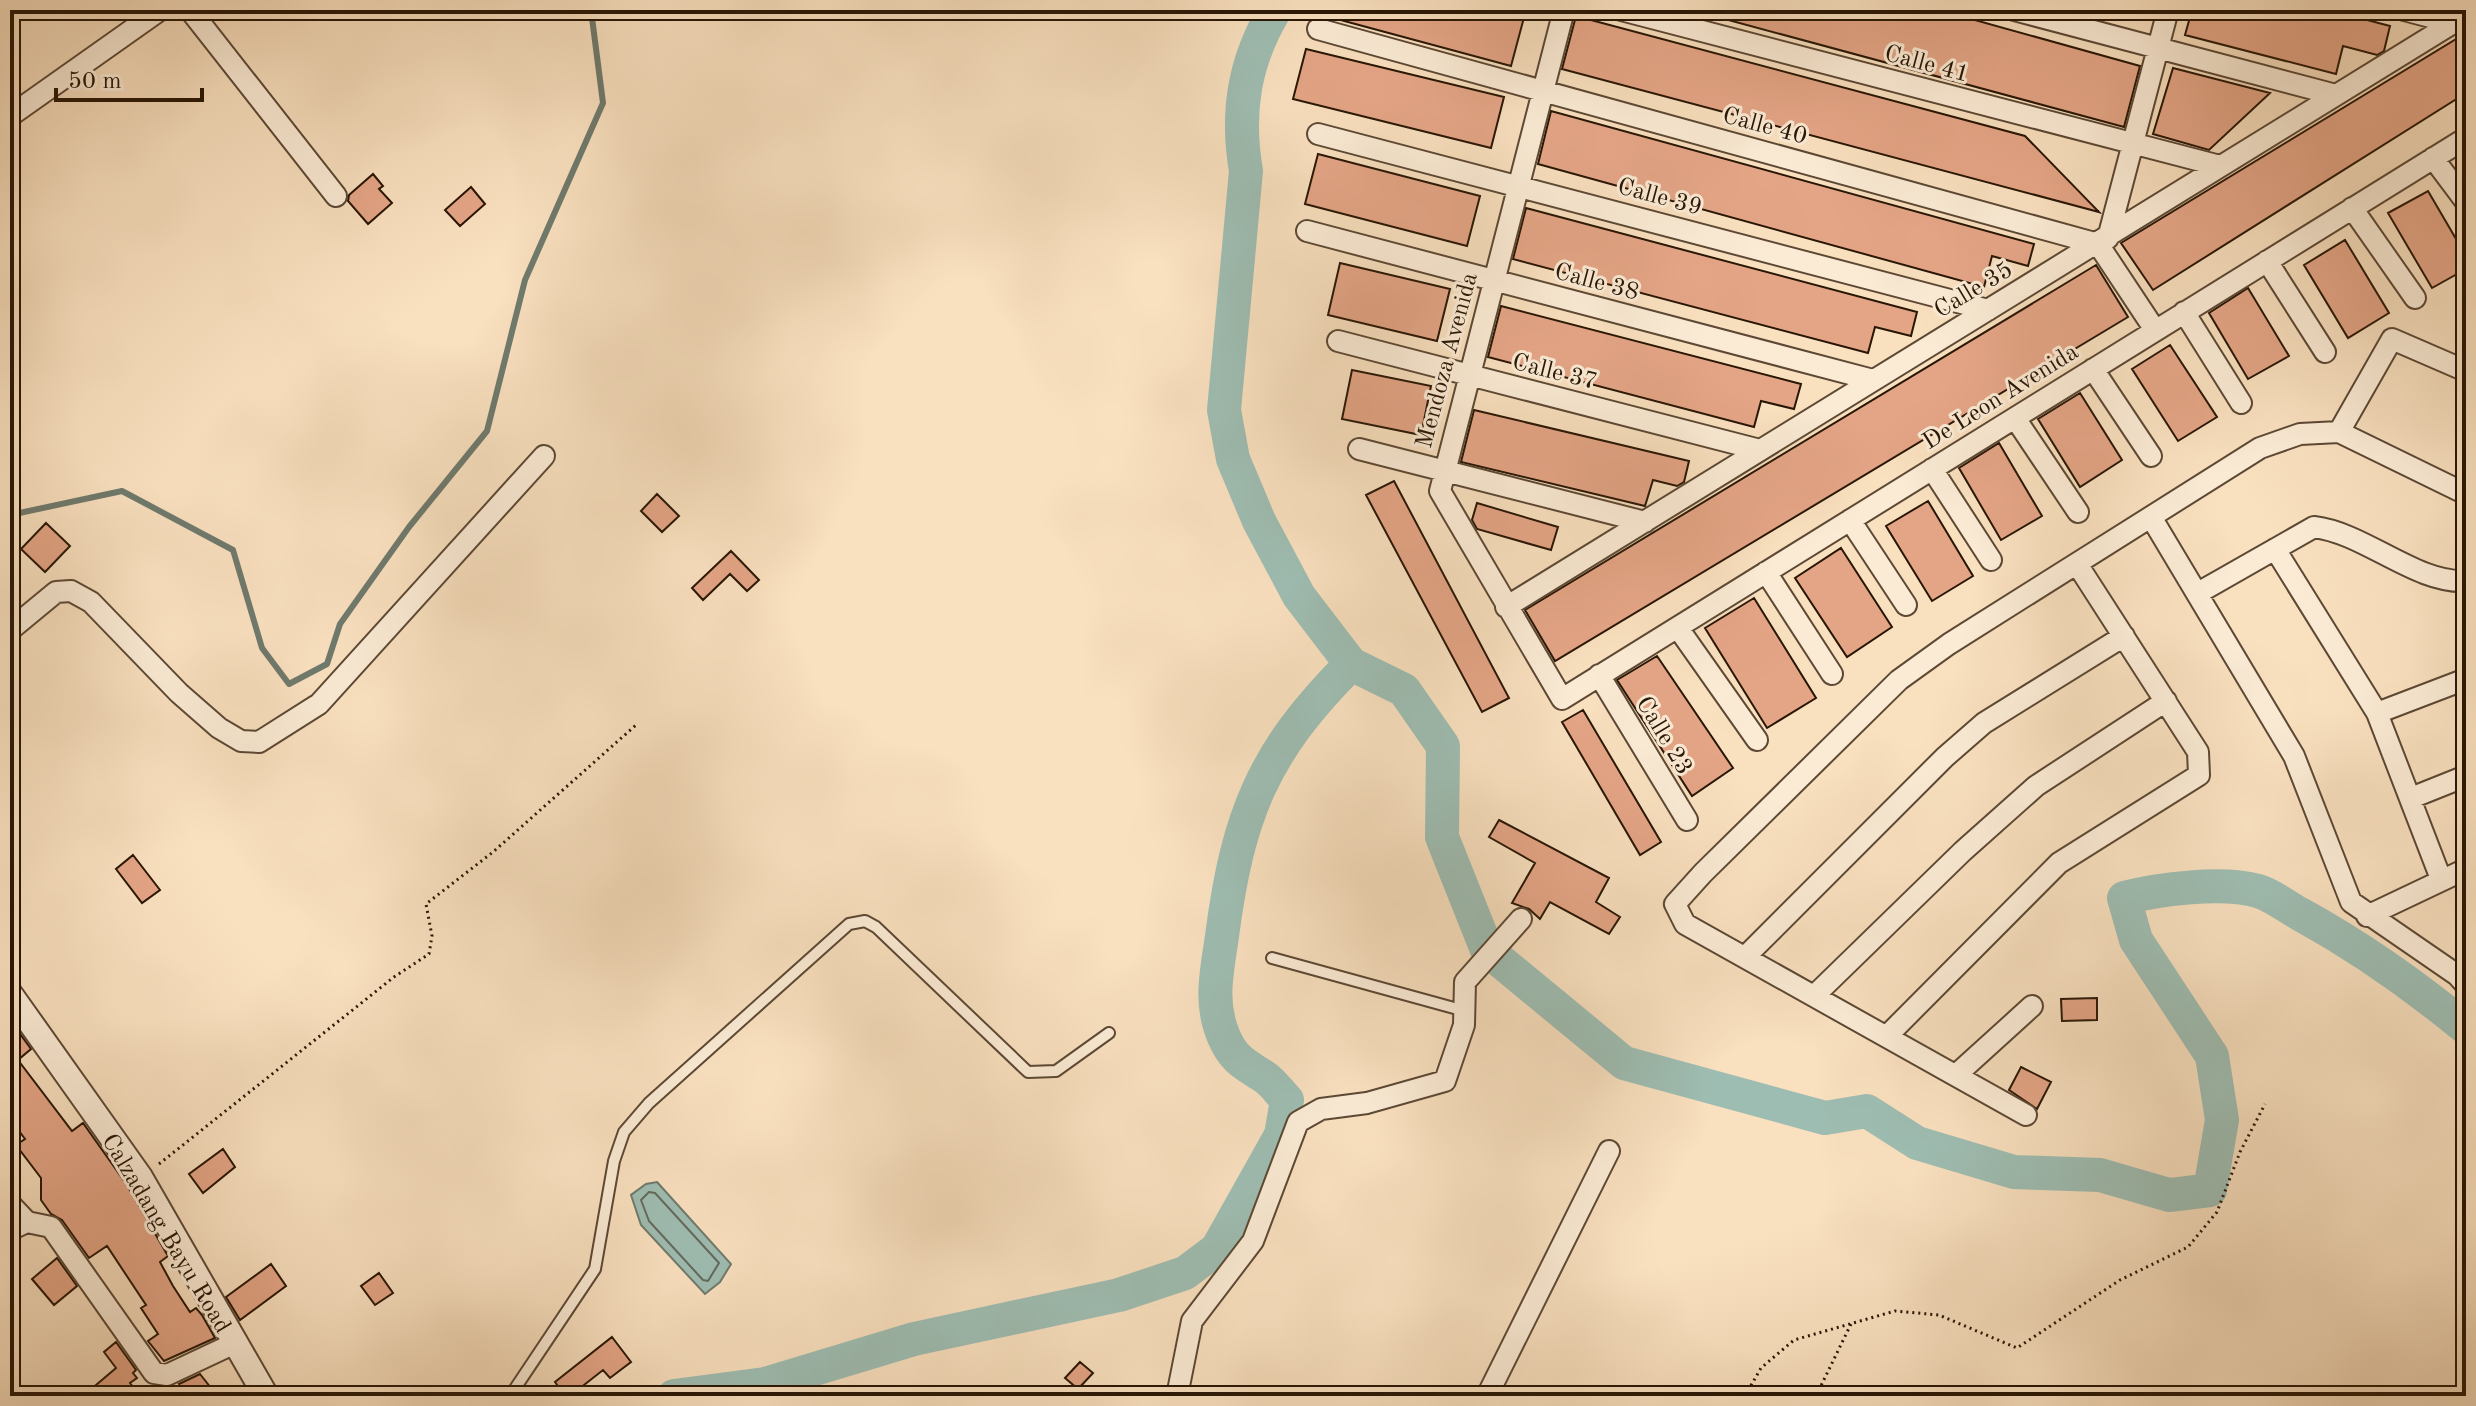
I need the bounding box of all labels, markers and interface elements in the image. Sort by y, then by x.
street label: Calle 41 [1882,42,1971,88]
scale bar [56,52,202,102]
text: 50 m [68,70,122,94]
street label: Calle 40 [1720,104,1809,150]
street label: Calle 39 [1615,175,1704,221]
street label: Calle 35 [1931,258,2017,323]
street label: Calle 38 [1552,260,1641,306]
street label: Mendoza Avenida [1413,270,1483,451]
street label: De Leon Avenida [1919,340,2083,455]
street label: Calle 37 [1510,351,1599,395]
street label: Calle 23 [1631,693,1696,779]
street label: Calzadang Bayu Road [96,1130,234,1338]

